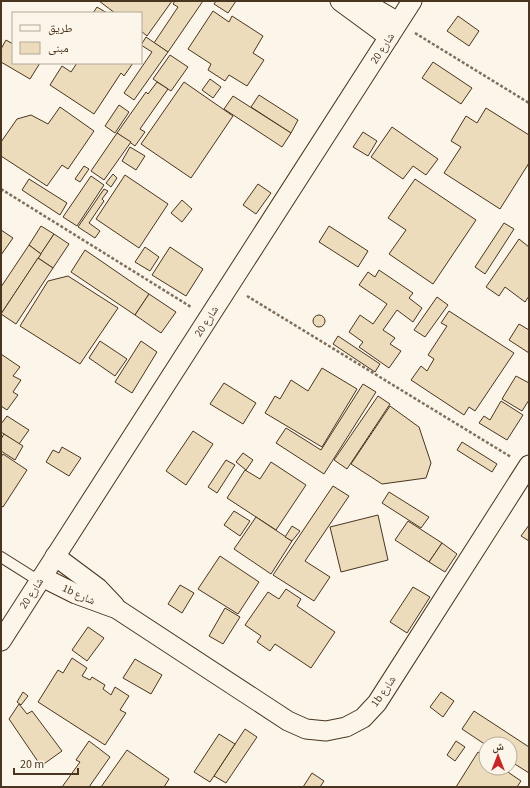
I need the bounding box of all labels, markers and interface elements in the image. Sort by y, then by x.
legend [12,12,142,64]
text: طريق [48,20,73,37]
street label: شارع 20 [367,30,398,67]
text: مبنى [48,40,69,57]
street label: شارع 20 [191,303,222,340]
street label: شارع 20 [16,575,47,612]
street label: 1b شارع [60,581,98,608]
street label: 1b شارع [367,673,399,710]
north arrow [478,736,518,776]
text: ش [492,739,504,754]
scale bar [14,750,78,776]
text: 20 m [20,756,44,773]

